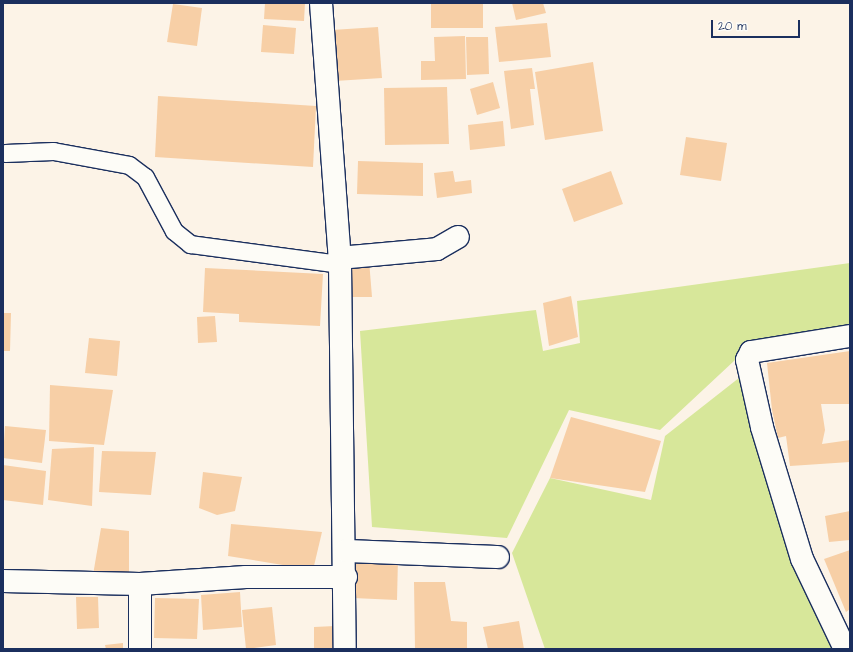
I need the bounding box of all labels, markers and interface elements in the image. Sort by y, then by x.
scale bar [713,12,802,38]
text: 20 m [718,18,747,35]

